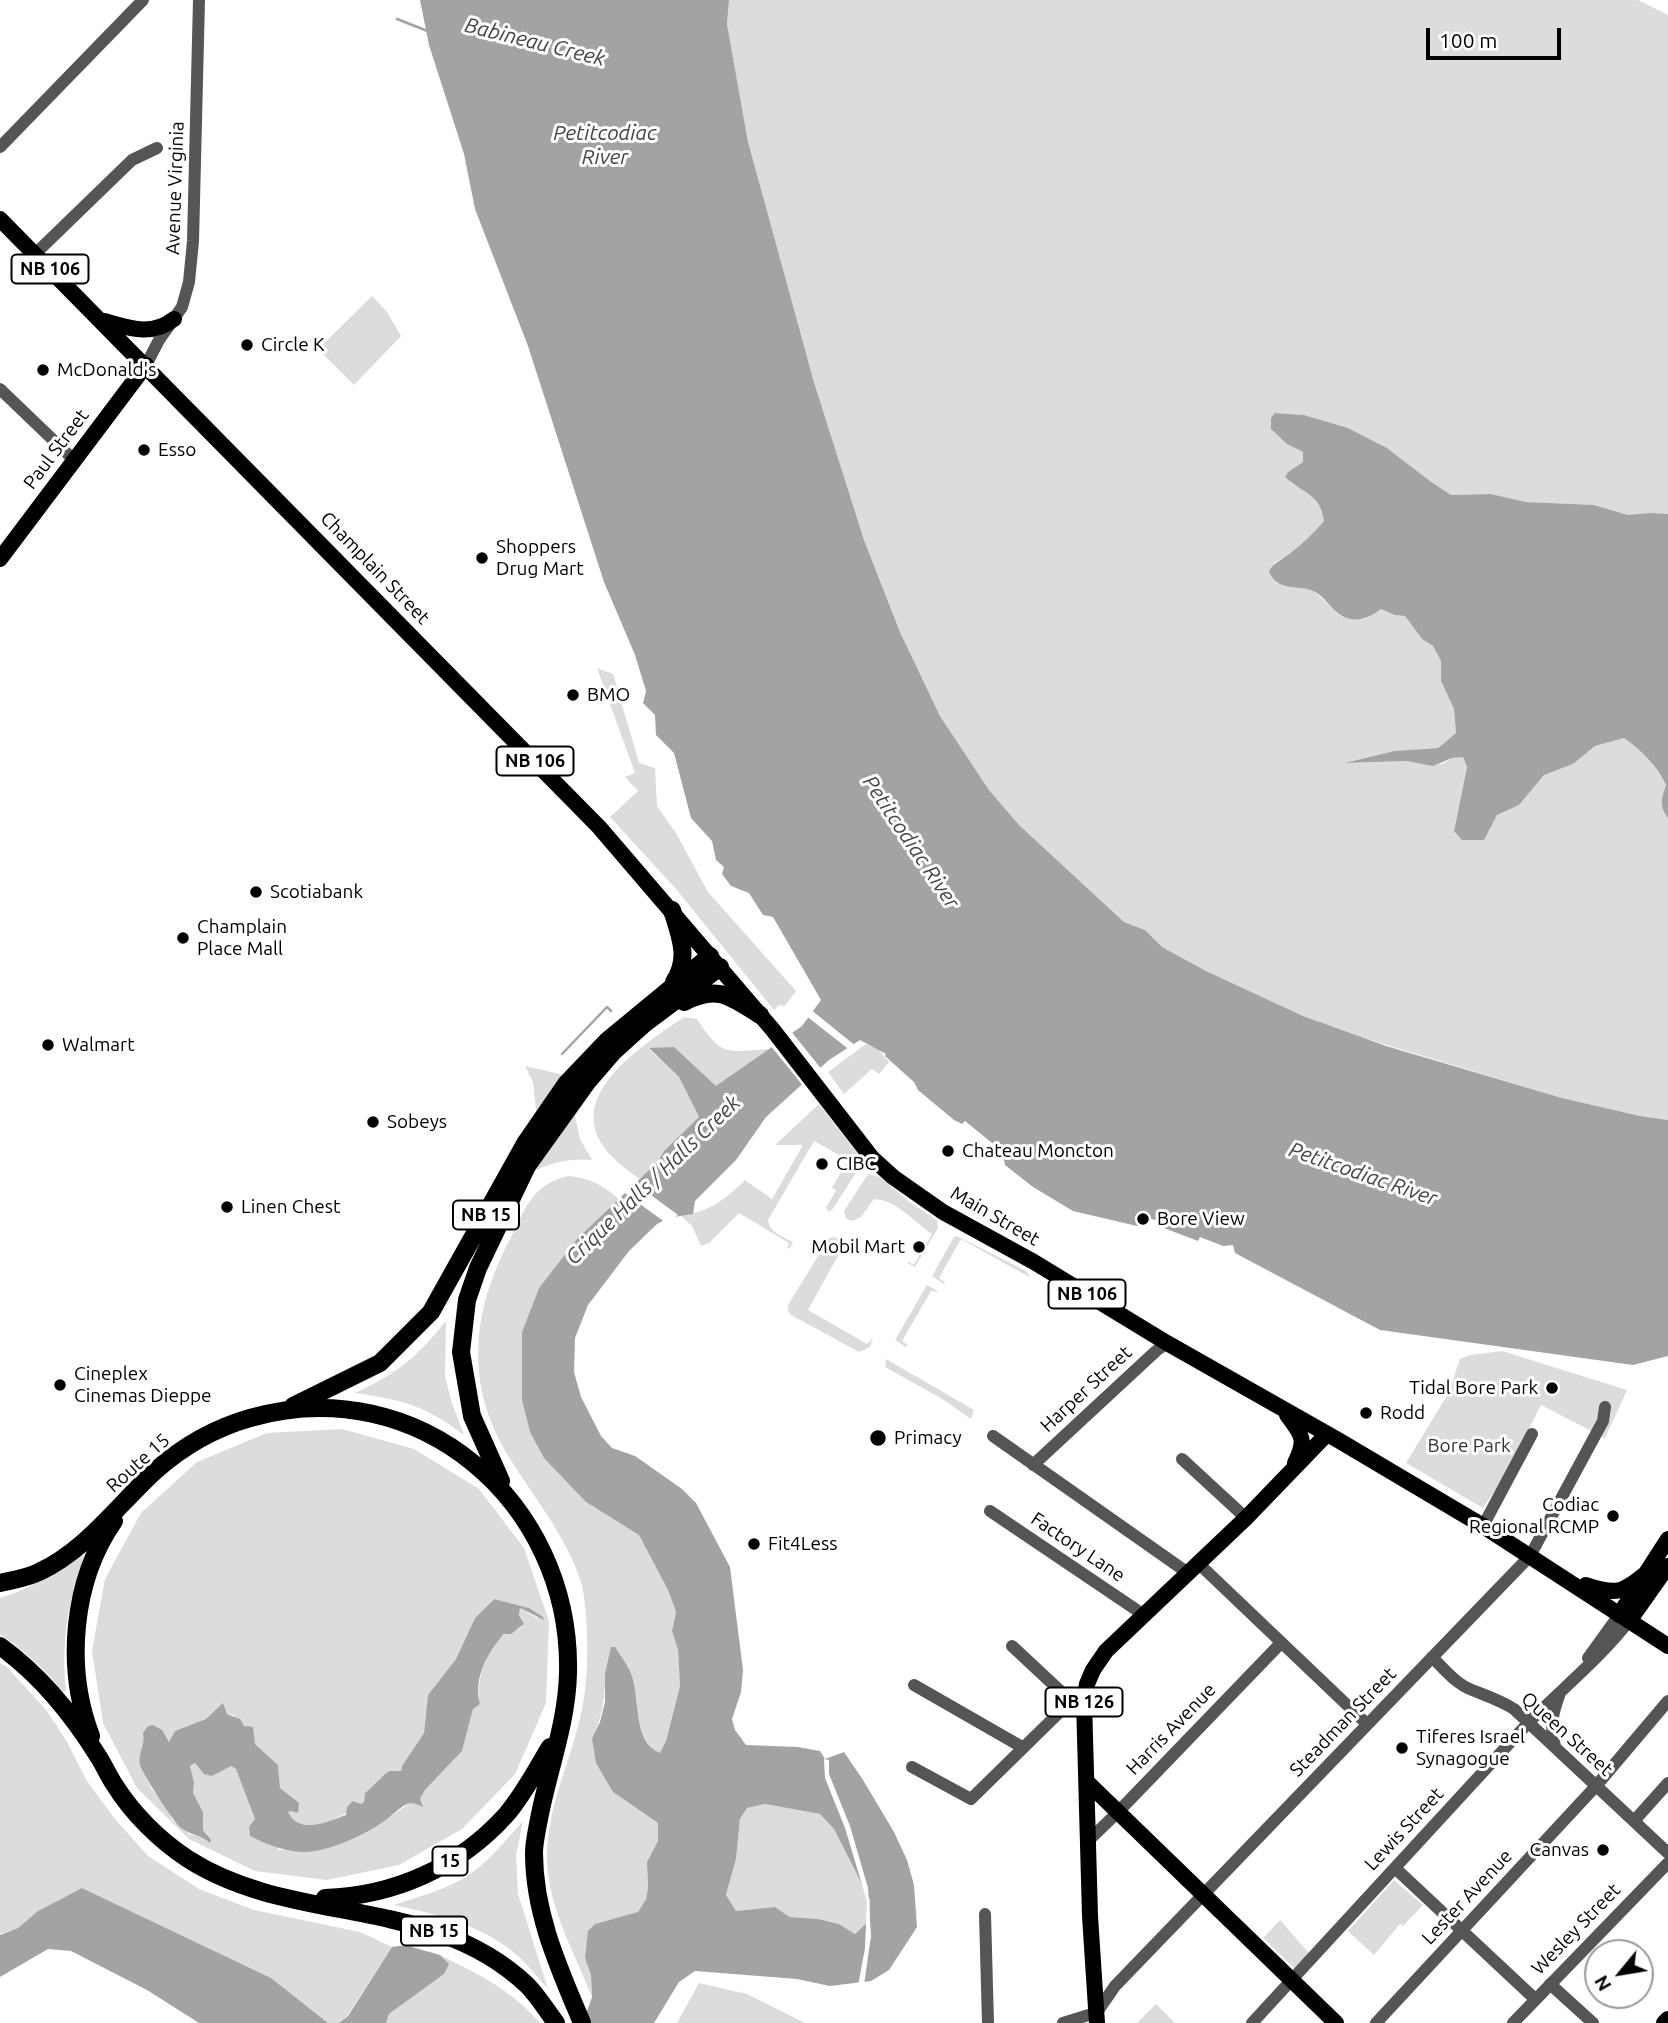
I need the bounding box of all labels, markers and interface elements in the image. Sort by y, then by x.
water label: Babineau Creek [462,12,608,72]
scale bar [1430,14,1565,58]
text: 100 m [1439,28,1497,52]
water label: Petitcodiac River [553,120,657,170]
street label: Avenue Virginia [161,121,189,255]
road number: NB 106 [12,255,88,284]
place label: Circle K [261,334,325,356]
marker: Circle K [239,337,255,353]
place label: McDonald's [57,359,156,381]
marker: McDonald's [35,362,51,378]
street label: Paul Street [19,405,93,493]
place label: Esso [158,439,196,461]
marker: Esso [136,442,152,458]
street label: Champlain Street [316,507,434,629]
place label: Shoppers Drug Mart [496,536,584,580]
marker: Shoppers Drug Mart [474,550,490,566]
place label: BMO [587,684,630,706]
marker: BMO [565,687,581,703]
road number: NB 106 [496,746,574,776]
water label: Petitcodiac River [857,771,965,913]
place label: Scotiabank [270,881,363,903]
marker: Scotiabank [248,884,264,900]
place label: Champlain Place Mall [197,916,287,960]
marker: Champlain Place Mall [175,930,191,946]
place label: Walmart [62,1034,135,1056]
marker: Walmart [40,1037,56,1053]
water label: Crique Halls / Halls Creek [560,1090,746,1270]
place label: Sobeys [387,1111,447,1133]
marker: Sobeys [365,1114,381,1130]
water label: Petitcodiac River [1286,1137,1440,1211]
place label: Chateau Moncton [962,1140,1114,1162]
marker: Chateau Moncton [940,1143,956,1159]
place label: CIBC [836,1153,876,1175]
marker: CIBC [814,1156,830,1172]
street label: Main Street [946,1181,1044,1251]
place label: Linen Chest [241,1196,341,1218]
marker: Linen Chest [219,1199,235,1215]
road number: NB 15 [453,1200,519,1230]
place label: Bore View [1157,1208,1245,1230]
marker: Bore View [1135,1211,1151,1227]
place label: Mobil Mart [811,1236,905,1258]
marker: Mobil Mart [911,1239,927,1255]
road number: NB 106 [1048,1280,1126,1308]
street label: Harper Street [1036,1341,1136,1437]
place label: Cineplex Cinemas Dieppe [74,1363,212,1407]
marker: Cineplex Cinemas Dieppe [52,1377,68,1393]
place label: Tidal Bore Park [1409,1377,1538,1399]
marker: Tidal Bore Park [1544,1380,1560,1396]
place label: Rodd [1380,1402,1425,1424]
marker: Rodd [1358,1405,1374,1421]
place label: Primacy [894,1427,962,1449]
marker: Primacy [868,1428,888,1448]
street label: Route 15 [102,1429,174,1497]
park label: Bore Park [1428,1435,1510,1457]
place label: Codiac Regional RCMP [1469,1494,1599,1538]
street label: Factory Lane [1027,1507,1129,1587]
marker: Codiac Regional RCMP [1605,1508,1621,1524]
place label: Fit4Less [768,1533,837,1555]
marker: Fit4Less [746,1536,762,1552]
street label: Steadman Street [1285,1663,1401,1781]
street label: Harris Avenue [1122,1678,1220,1780]
street label: Queen Street [1517,1687,1617,1781]
road number: NB 126 [1046,1688,1122,1716]
place label: Tiferes Israel Synagogue [1416,1726,1525,1770]
marker: Tiferes Israel Synagogue [1394,1740,1410,1756]
street label: Lewis Street [1360,1783,1448,1875]
place label: Canvas [1529,1839,1589,1861]
marker: Canvas [1595,1842,1611,1858]
street label: Lester Avenue [1417,1845,1517,1949]
road number: 15 [433,1846,468,1875]
street label: Wesley Street [1527,1879,1625,1979]
road number: NB 15 [401,1916,467,1945]
north arrow [1584,1939,1654,2009]
text: N [1589,1972,1616,1995]

